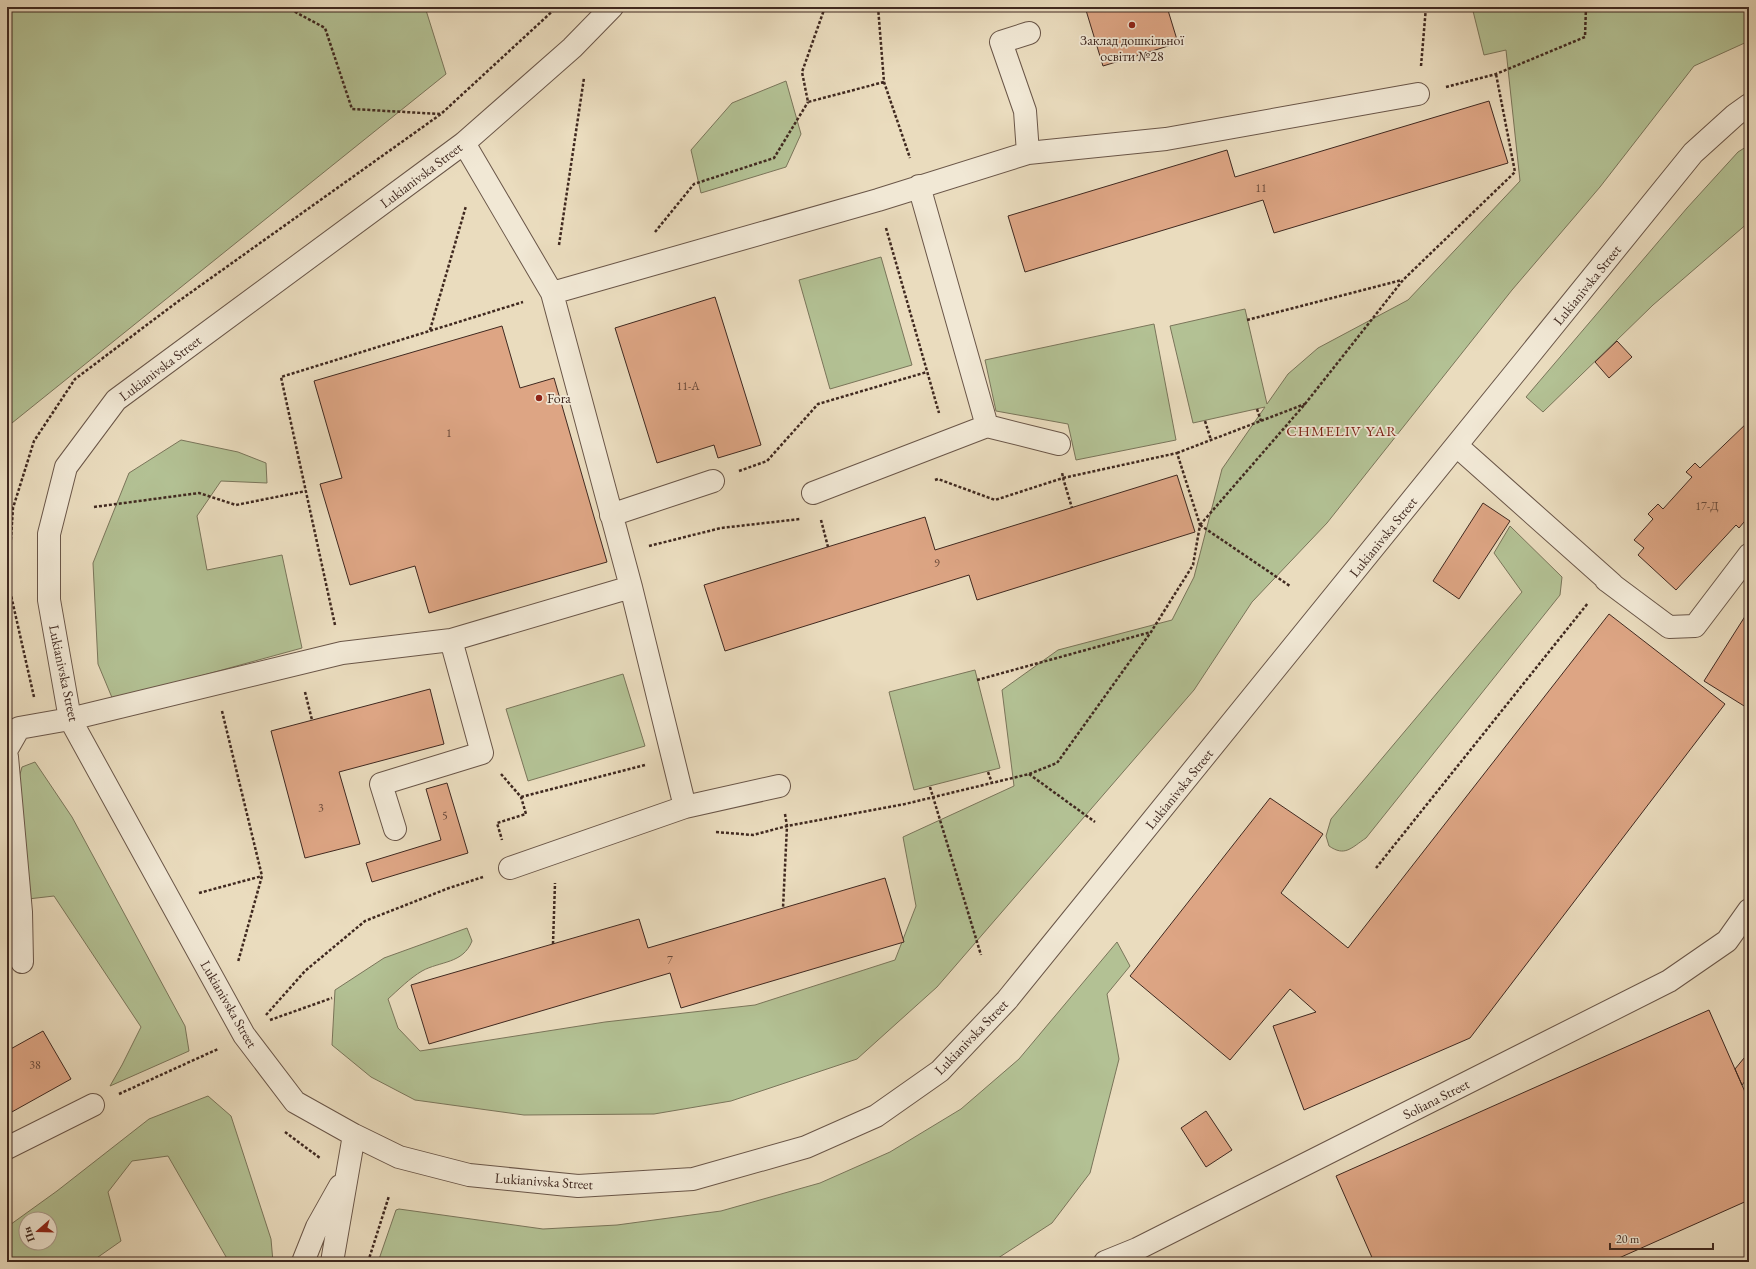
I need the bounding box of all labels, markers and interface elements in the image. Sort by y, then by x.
marker: Заклад дошкільної освіти №28 [1127,20,1137,30]
place label: Заклад дошкільної освіти №28 [1080,31,1184,65]
street label: Lukianivska Street [376,138,466,212]
house number: 11 [1255,180,1267,196]
street label: Lukianivska Street [1549,241,1625,329]
street label: Lukianivska Street [115,331,205,405]
house number: 11-А [676,378,700,394]
place label: Fora [547,389,571,407]
marker: Fora [534,393,544,403]
district label: CHMELIV YAR [1286,421,1398,440]
house number: 1 [446,425,452,441]
street label: Lukianivska Street [1345,493,1421,581]
house number: 17-Д [1695,498,1719,514]
house number: 9 [934,555,940,571]
street label: Lukianivska Street [45,623,83,724]
street label: Lukianivska Street [1141,745,1217,833]
house number: 3 [318,800,324,816]
house number: 5 [442,807,448,823]
house number: 7 [667,952,673,968]
street label: Lukianivska Street [197,957,262,1052]
street label: Lukianivska Street [930,995,1012,1079]
house number: 38 [29,1057,41,1073]
street label: Soliana Street [1400,1074,1473,1123]
street label: Lukianivska Street [494,1169,594,1193]
north arrow [18,1211,58,1251]
text: Пн [19,1224,38,1244]
scale bar [1610,1225,1713,1251]
text: 20 m [1616,1231,1640,1247]

